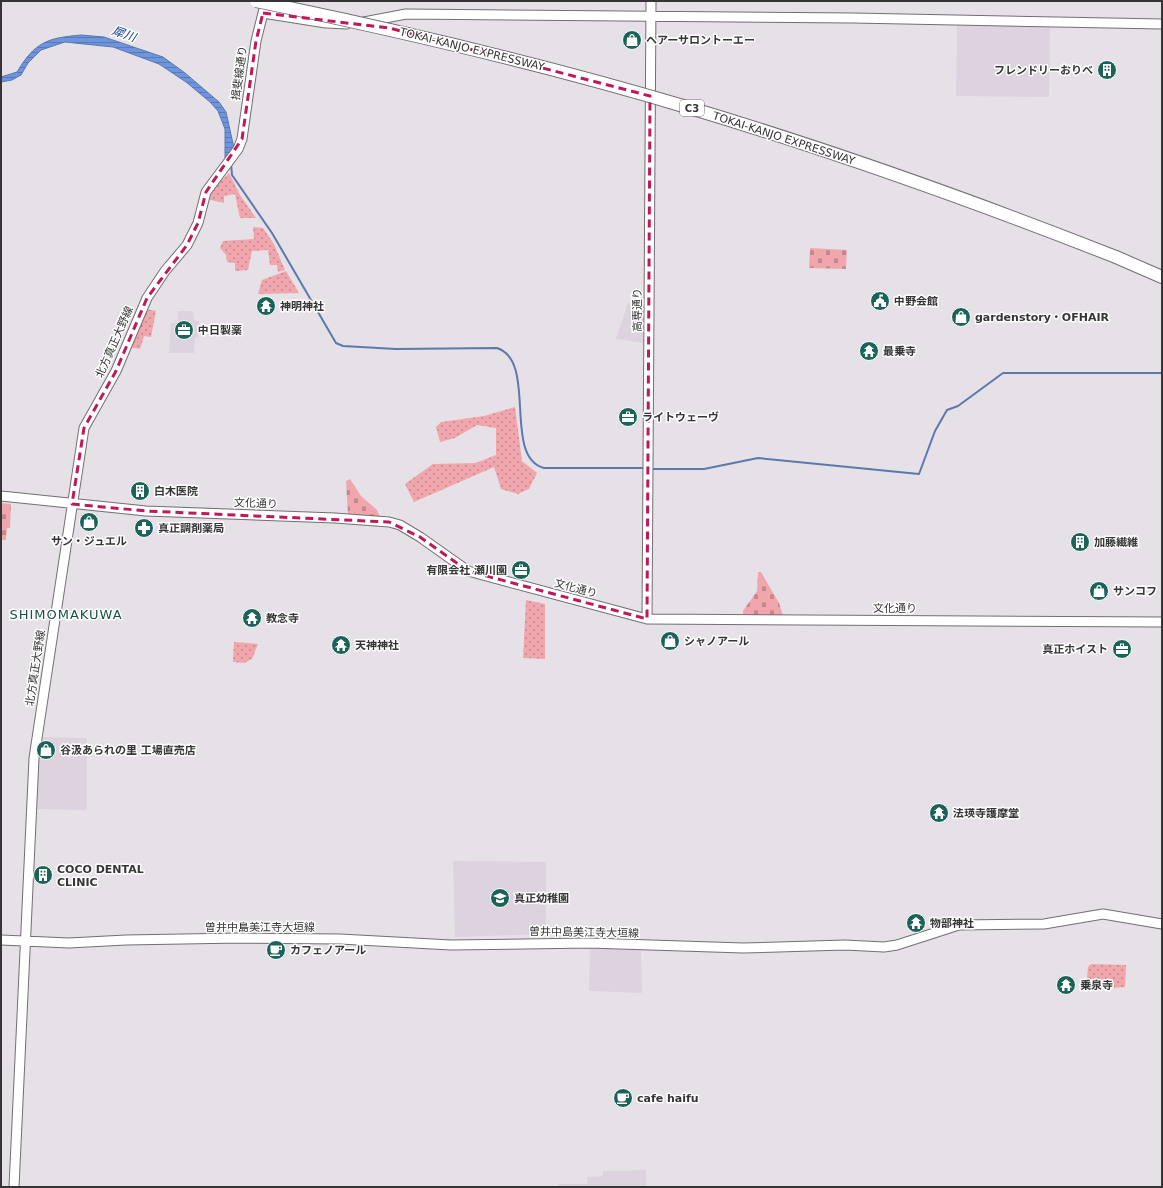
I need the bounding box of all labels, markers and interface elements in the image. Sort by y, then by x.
water label: 犀川 [110,23,140,45]
street label: TOKAI-KANJO EXPRESSWAY [397,25,546,74]
shop icon: ヘアーサロントーエー [621,29,643,51]
place label: ヘアーサロントーエー [646,34,755,47]
street label: 揖斐線通り [229,45,250,101]
building icon: フレンドリーおりべ [1096,59,1118,81]
place label: フレンドリーおりべ [994,64,1093,77]
road number: C3 [680,100,704,116]
street label: TOKAI-KANJO EXPRESSWAY [710,109,857,168]
street label: 高専通り [631,288,644,332]
public building icon: 中野会館 [869,290,891,312]
temple icon: 神明神社 [255,295,277,317]
place label: 中野会館 [894,295,938,308]
place label: 神明神社 [280,300,324,313]
street label: 北方真正大野線 [93,304,136,380]
shop icon: gardenstory・OFHAIR [950,306,972,328]
place label: gardenstory・OFHAIR [975,311,1110,324]
office icon: 中日製薬 [173,319,195,341]
place label: 中日製薬 [198,324,242,337]
temple icon: 最乗寺 [858,340,880,362]
place label: 最乗寺 [883,345,916,358]
office icon: ライトウェーヴ [617,406,639,428]
place label: ライトウェーヴ [642,411,719,424]
building icon: 白木医院 [129,480,151,502]
place label: 白木医院 [154,485,198,498]
street label: 文化通り [234,496,278,511]
shop icon: サン・ジュエル [78,511,100,533]
pharmacy icon: 真正調剤薬局 [133,517,155,539]
place label: 真正調剤薬局 [158,522,224,535]
building icon: 加藤繊維 [1069,531,1091,553]
place label: サン・ジュエル [51,535,127,548]
place label: 加藤繊維 [1094,536,1138,549]
office icon: 有限会社 瀬川園 [510,559,532,581]
place label: 有限会社 瀬川園 [426,564,507,577]
street label: 文化通り [553,577,599,600]
shop icon: サンコフ [1088,580,1110,602]
place label: サンコフ [1113,585,1157,598]
street label: 文化通り [873,602,917,615]
district label: SHIMOMAKUWA [9,607,123,622]
temple icon: 教念寺 [241,607,263,629]
place label: 教念寺 [266,612,299,625]
street label: 北方真正大野線 [23,629,48,707]
shop icon: シャノアール [659,630,681,652]
temple icon: 天神神社 [330,634,352,656]
place label: シャノアール [684,635,749,648]
office icon: 真正ホイスト [1111,638,1133,660]
place label: 天神神社 [355,639,399,652]
place label: 真正ホイスト [1042,643,1108,656]
shop icon: 谷汲あられの里 工場直売店 [35,739,57,761]
place label: 谷汲あられの里 工場直売店 [60,744,196,757]
temple icon: 法瑛寺護摩堂 [928,802,950,824]
place label: 法瑛寺護摩堂 [953,807,1019,820]
place label: COCO DENTAL CLINIC [57,863,144,889]
building icon: COCO DENTAL CLINIC [32,864,54,886]
school or university icon: 真正幼稚園 [489,887,511,909]
place label: 真正幼稚園 [514,892,569,905]
temple icon: 物部神社 [905,912,927,934]
place label: 物部神社 [930,917,974,930]
street label: 曽井中島美江寺大垣線 [205,921,315,934]
street label: 曽井中島美江寺大垣線 [529,925,639,940]
cafe icon: カフェノアール [265,939,287,961]
place label: カフェノアール [290,944,366,957]
temple icon: 乗泉寺 [1055,974,1077,996]
place label: 乗泉寺 [1080,979,1113,992]
cafe icon: cafe haifu [612,1087,634,1109]
place label: cafe haifu [637,1092,699,1105]

